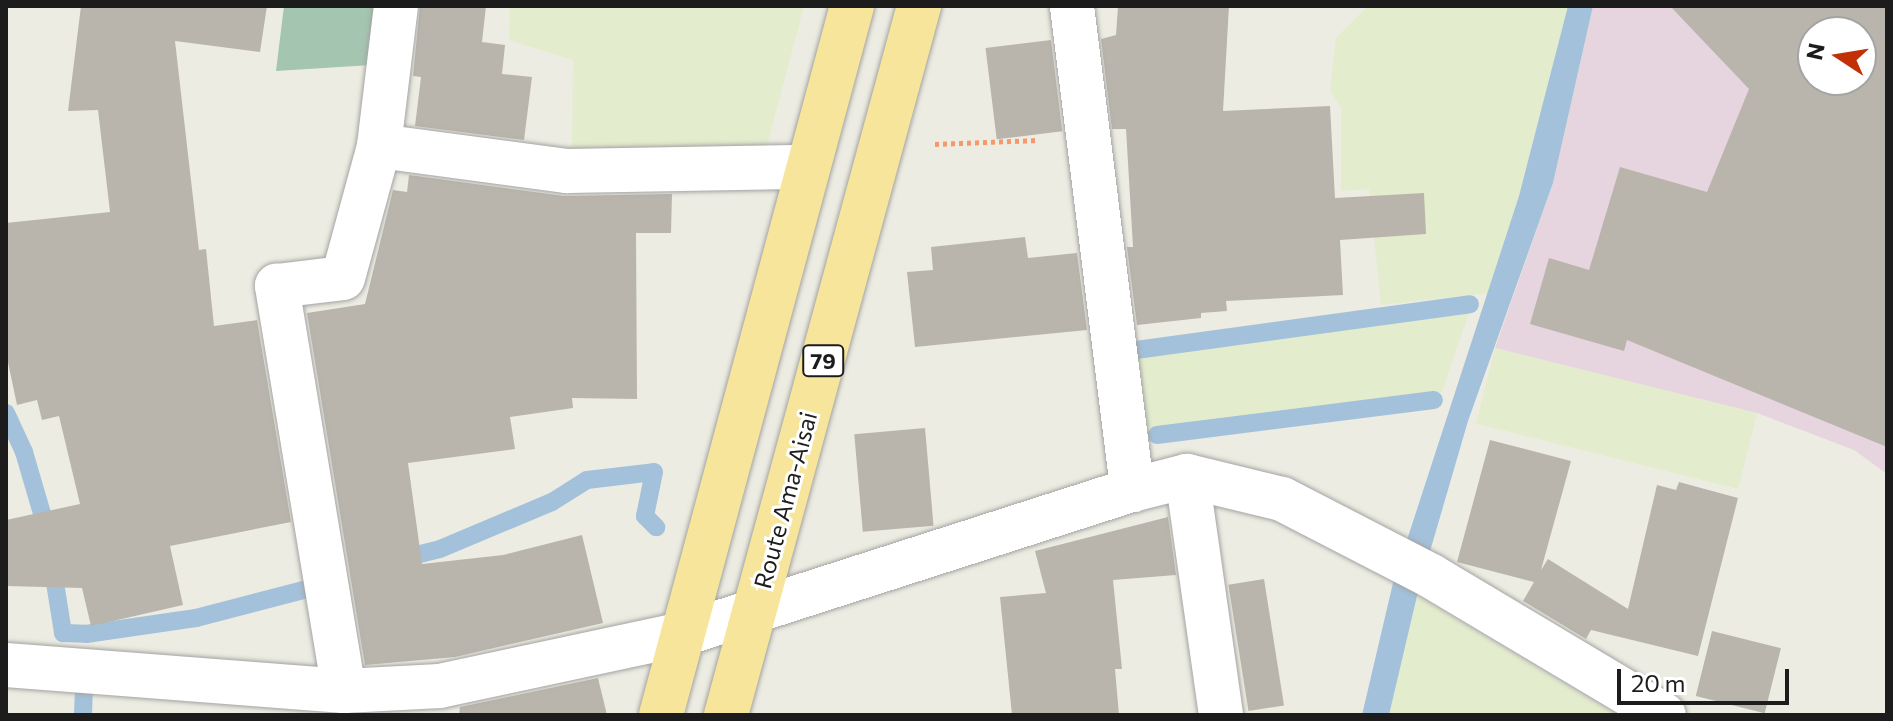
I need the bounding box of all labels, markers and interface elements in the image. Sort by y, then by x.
north arrow [1797,16,1877,96]
text: N [1800,40,1830,62]
road number: 79 [801,343,845,379]
street label: Route Ama-Aisai [748,408,822,592]
scale bar [1621,653,1793,703]
text: 20 m [1631,668,1685,697]

